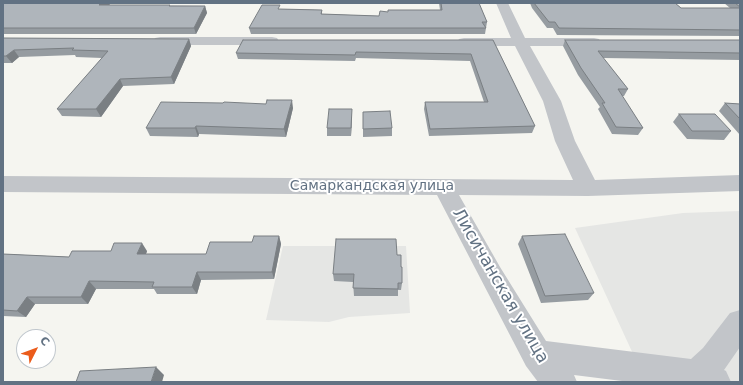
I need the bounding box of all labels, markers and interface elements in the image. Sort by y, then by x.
street label: Самаркандская улица [290,178,454,194]
street label: Лисичанская улица [447,205,553,367]
north arrow [16,329,56,369]
text: С [37,334,52,349]

